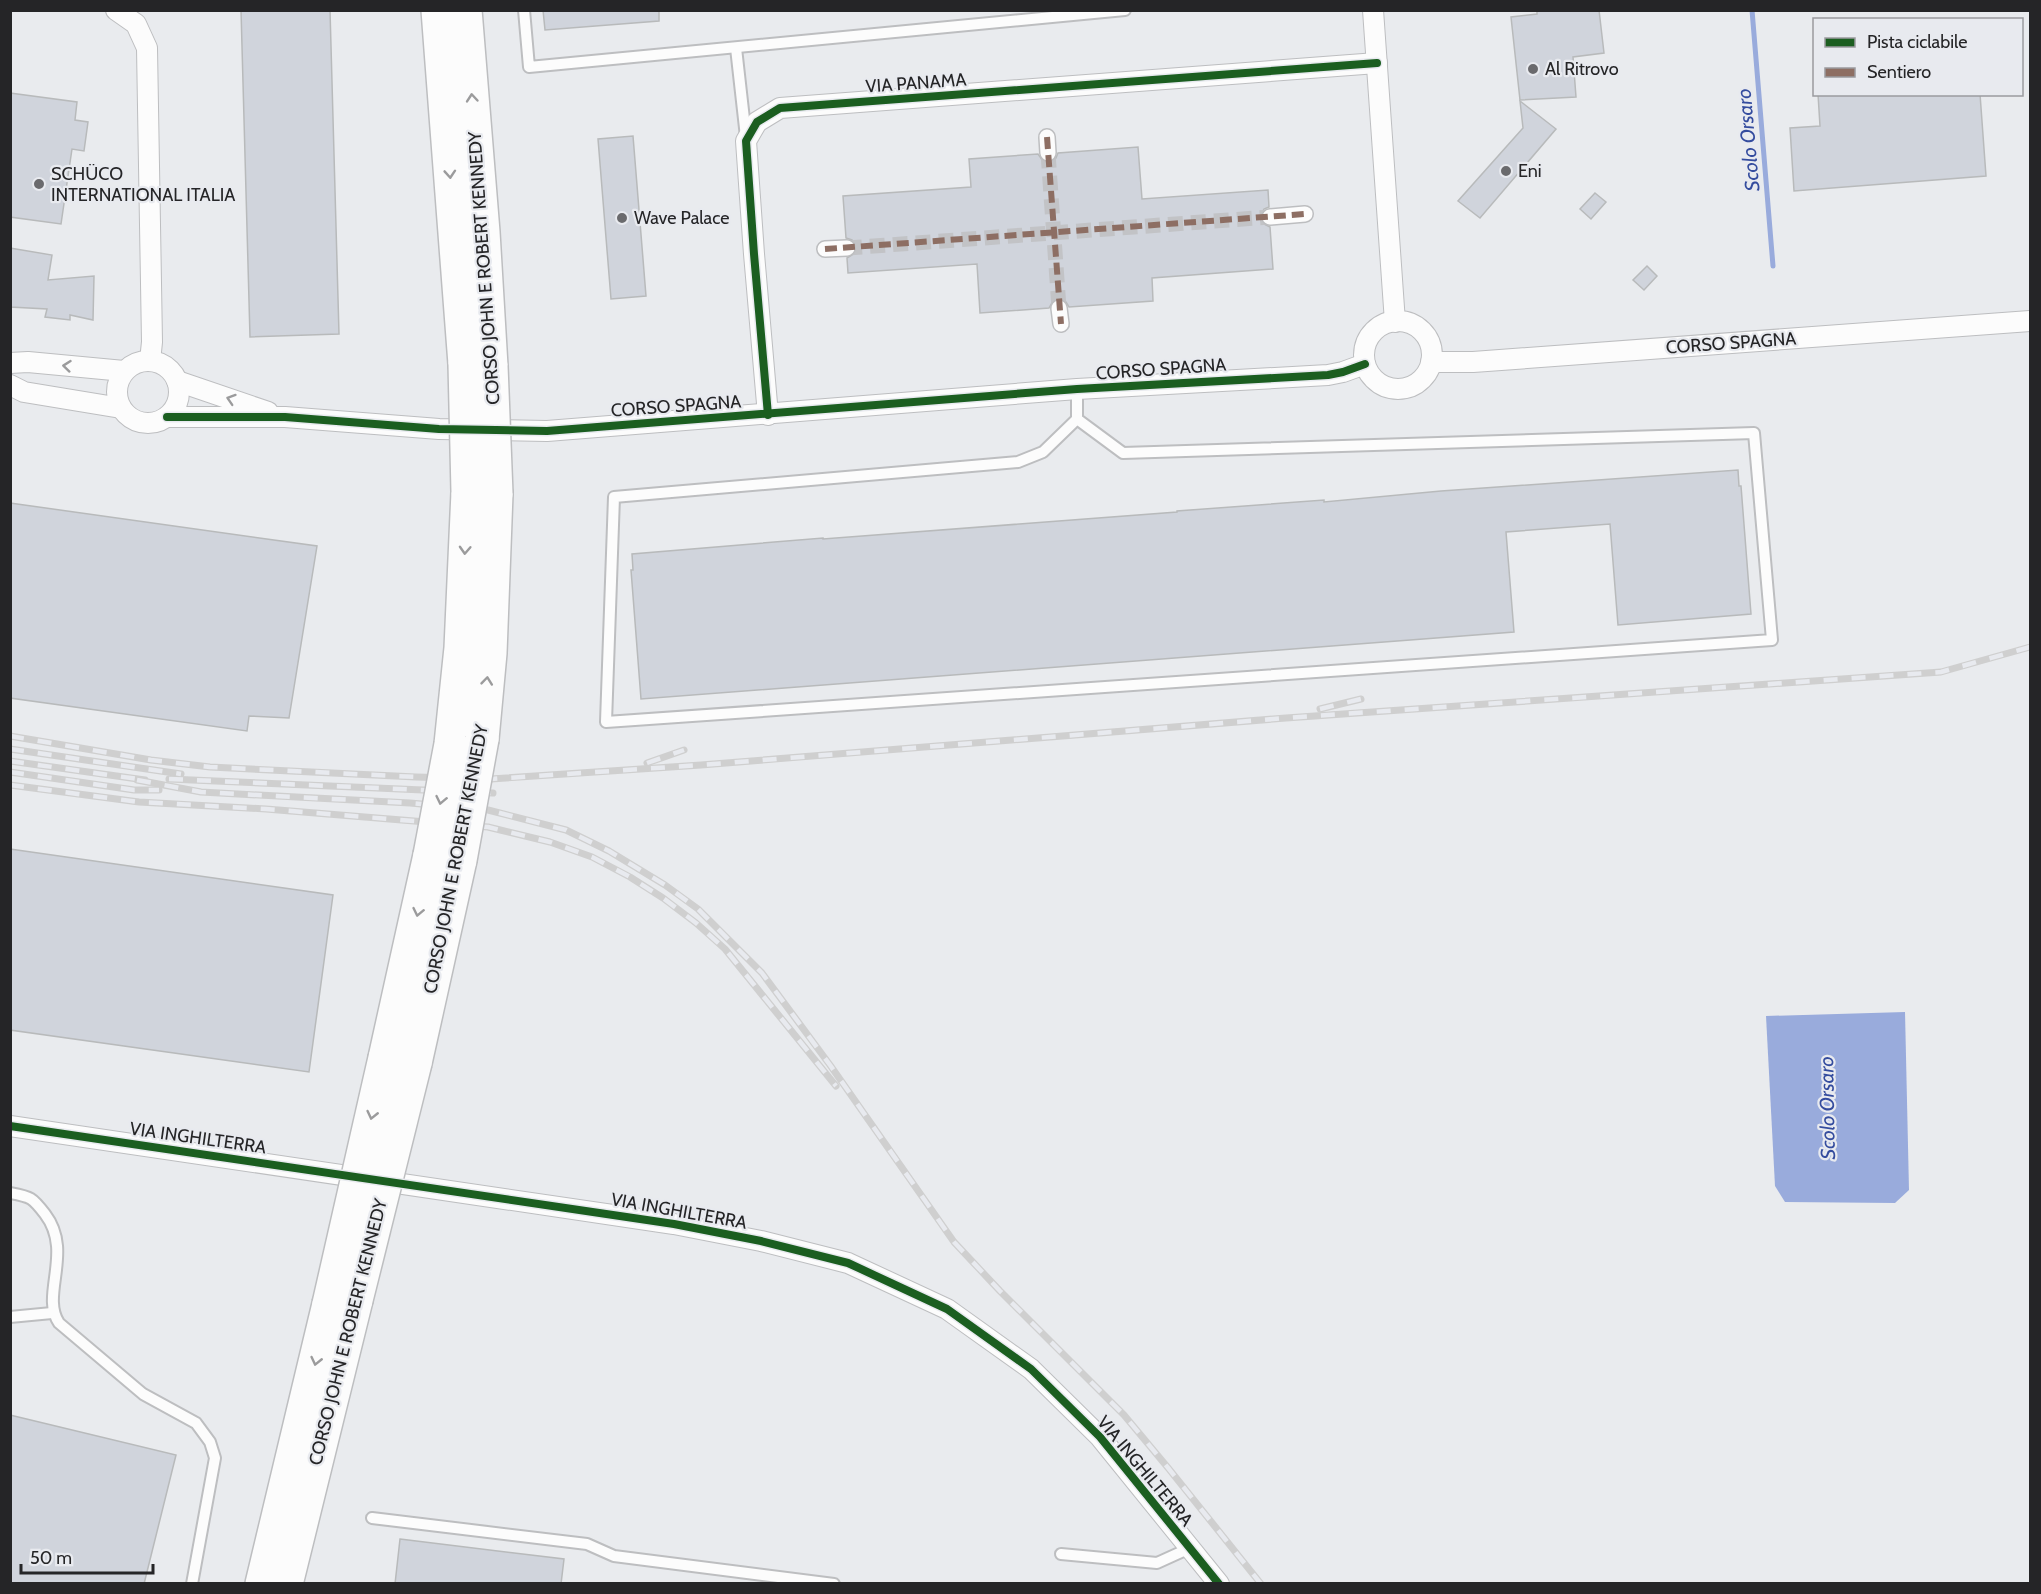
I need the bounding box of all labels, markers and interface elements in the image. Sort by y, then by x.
legend [1813,18,2023,96]
text: Pista ciclabile [1867,31,1967,53]
place label: Al Ritrovo [1545,58,1619,80]
text: Sentiero [1867,61,1931,83]
marker: Al Ritrovo [1526,62,1540,76]
street label: VIA PANAMA [865,69,967,97]
water label: Scolo Orsaro [1732,88,1764,192]
one-way arrow [466,93,479,102]
street label: CORSO JOHN E ROBERT KENNEDY [463,130,505,405]
place label: Eni [1518,160,1542,182]
place label: SCHÜCO INTERNATIONAL ITALIA [51,163,235,206]
marker: Eni [1499,164,1513,178]
one-way arrow [444,169,457,178]
marker: SCHÜCO INTERNATIONAL ITALIA [32,177,46,191]
place label: Wave Palace [634,207,729,229]
marker: Wave Palace [615,211,629,225]
street label: CORSO SPAGNA [1665,327,1797,359]
street label: CORSO SPAGNA [1095,353,1227,385]
one-way arrow [63,360,72,373]
street label: CORSO SPAGNA [610,390,742,422]
one-way arrow [226,394,237,407]
one-way arrow [459,546,472,555]
one-way arrow [480,676,493,685]
street label: CORSO JOHN E ROBERT KENNEDY [419,722,493,995]
one-way arrow [435,795,448,805]
one-way arrow [412,907,425,917]
water label: Scolo Orsaro [1814,1056,1840,1160]
one-way arrow [367,1110,380,1120]
street label: VIA INGHILTERRA [128,1118,268,1158]
street label: VIA INGHILTERRA [609,1188,749,1234]
street label: CORSO JOHN E ROBERT KENNEDY [304,1196,392,1468]
one-way arrow [310,1355,323,1365]
street label: VIA INGHILTERRA [1092,1411,1198,1531]
scale bar [21,1537,153,1575]
text: 50 m [30,1547,72,1569]

